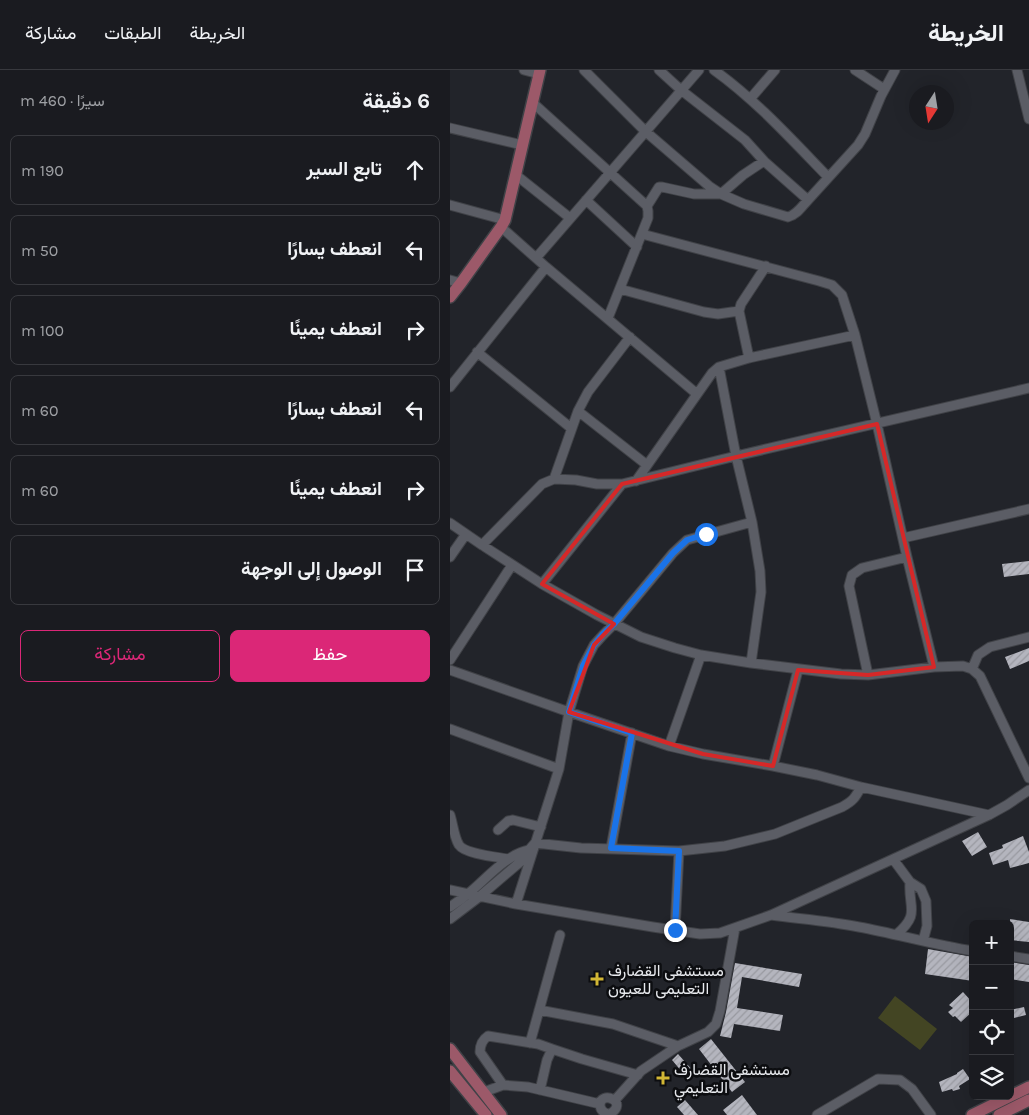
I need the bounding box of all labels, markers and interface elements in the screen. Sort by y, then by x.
text: الخريطة [928,19,1004,47]
text: مشاركة [25,22,76,44]
text: الطبقات [104,22,161,44]
text: الخريطة [189,22,245,44]
north arrow [909,85,954,130]
text: 6 دقيقة [362,89,430,113]
text: سيرًا · 460 m [20,91,105,110]
icon: ahead [401,156,429,184]
text: تابع السير [306,158,382,180]
text: 190 m [21,161,64,180]
icon: left [401,236,429,264]
text: انعطف يسارًا [287,238,382,260]
text: 50 m [21,241,58,260]
icon: right [401,316,429,344]
text: انعطف يمينًا [290,318,382,340]
text: 100 m [21,321,64,340]
icon: left [401,396,429,424]
text: انعطف يسارًا [287,398,382,420]
text: 60 m [21,401,58,420]
icon: right [401,476,429,504]
text: انعطف يمينًا [290,478,382,500]
text: 60 m [21,481,58,500]
route start [695,523,718,546]
icon: arrive [401,556,429,584]
text: الوصول إلى الوجهة [241,558,382,580]
button: مشاركة [20,630,220,682]
button: حفظ [230,630,430,682]
route end [664,919,687,942]
map controls [969,920,1014,1100]
button: + [969,920,1014,965]
place label: مستشفى القضارف التعليمى للعيون [608,961,724,999]
button: − [969,965,1014,1010]
marker: مستشفى القضارف التعليمى للعيون [590,972,604,986]
button: locate [969,1010,1014,1055]
button: layers [969,1055,1014,1100]
place label: مستشفى القضارف التعليمي [674,1060,790,1101]
marker: مستشفى القضارف التعليمي [656,1071,670,1085]

